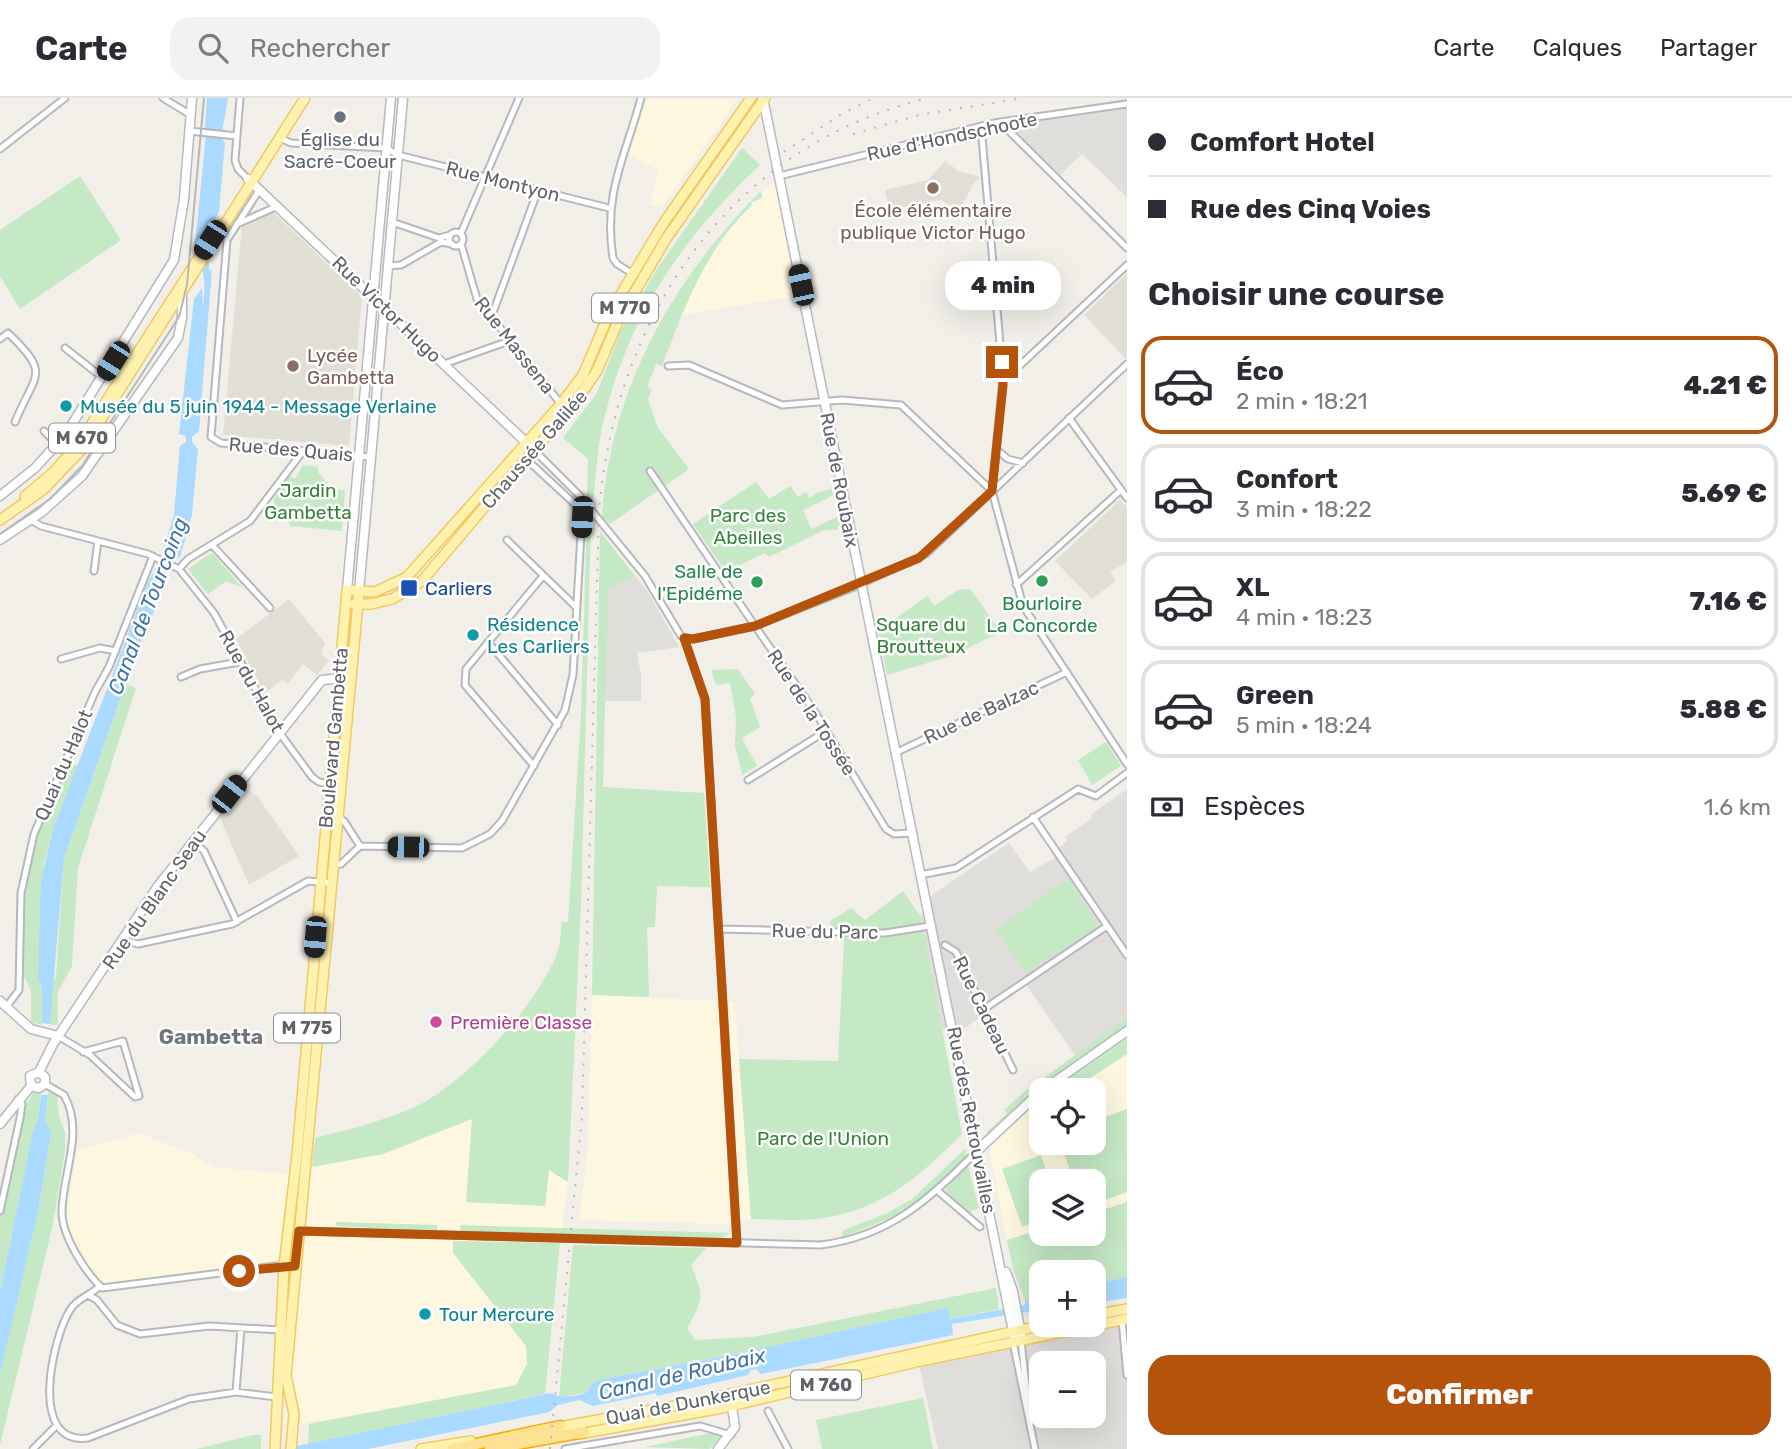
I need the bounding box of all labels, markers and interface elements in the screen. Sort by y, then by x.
search box [170,17,660,80]
text: Carte [35,29,128,68]
icon: search [194,29,232,67]
text: Rechercher [250,33,390,64]
text: Carte [1433,34,1494,62]
text: Calques [1532,34,1622,62]
text: Partager [1660,34,1757,62]
street label: Rue d'Hondschoote [865,107,1039,166]
marker: Église du Sacré-Coeur [332,109,348,125]
text: Comfort Hotel [1190,127,1375,158]
place label: Église du Sacré-Coeur [284,128,397,173]
street label: Rue Montyon [444,156,562,207]
marker: École élémentaire publique Victor Hugo [925,180,941,196]
text: Rue des Cinq Voies [1190,194,1431,225]
place label: École élémentaire publique Victor Hugo [840,199,1026,244]
car [190,217,231,263]
street label: Rue Victor Hugo [327,251,446,367]
callout: 4 min [944,260,1060,310]
car [787,262,816,308]
text: 4 min [971,271,1035,299]
text: Choisir une course [1148,275,1445,313]
street label: Rue Massena [470,292,560,398]
road number: M 770 [592,294,658,322]
car [93,338,134,384]
place label: Lycée Gambetta [307,344,395,389]
route end [986,346,1018,378]
icon: car [1152,354,1215,417]
text: Éco [1236,356,1284,387]
marker: Lycée Gambetta [285,358,301,374]
text: 4.21 € [1684,370,1767,401]
street label: Chaussée Galilée [476,385,592,513]
text: 2 min · 18:21 [1236,387,1368,415]
place label: Musée du 5 juin 1944 - Message Verlaine [80,395,437,418]
marker: Musée du 5 juin 1944 - Message Verlaine [58,398,74,414]
street label: Rue de Roubaix [815,411,864,550]
road number: M 670 [49,424,115,452]
street label: Rue des Quais [228,433,354,466]
icon: car [1152,462,1215,525]
text: Confort [1236,464,1338,495]
text: 5.69 € [1681,478,1767,509]
park label: Jardin Gambetta [264,479,352,524]
car [571,495,594,539]
text: 3 min · 18:22 [1236,495,1372,523]
park label: Parc des Abeilles [710,504,786,549]
water label: Canal de Tourcoing [102,514,193,698]
place label: Salle de l'Epidéme [657,560,743,605]
icon: car [1152,570,1215,633]
text: XL [1236,572,1269,603]
marker: Bourloire La Concorde [1034,573,1050,589]
marker: Salle de l'Epidéme [749,574,765,590]
place label: Carliers [425,577,492,600]
marker: Carliers [399,578,419,598]
text: 7.16 € [1690,586,1767,617]
place label: Bourloire La Concorde [986,592,1098,637]
text: 4 min · 18:23 [1236,603,1372,631]
place label: Résidence Les Carliers [487,613,590,658]
park label: Square du Broutteux [876,613,966,658]
street label: Rue du Halot [214,626,289,737]
marker: Résidence Les Carliers [465,627,481,643]
street label: Rue de la Tossée [762,645,861,780]
street label: Boulevard Gambetta [314,647,353,829]
street label: Rue de Balzac [920,676,1042,749]
icon: car [1152,678,1215,741]
text: Green [1236,680,1314,711]
text: 5.88 € [1680,694,1767,725]
street label: Quai du Halot [30,706,97,824]
text: 5 min · 18:24 [1236,711,1372,739]
car [208,771,251,817]
icon: cash [1148,788,1186,826]
text: Espèces [1204,791,1305,822]
text: 1.6 km [1704,793,1771,821]
street label: Rue du Blanc Seau [98,825,211,974]
car [387,836,430,858]
car [303,915,328,959]
street label: Rue du Parc [771,919,878,944]
street label: Rue Cadeau [948,952,1015,1058]
place label: Première Classe [450,1011,592,1034]
road number: M 775 [274,1014,340,1043]
marker: Première Classe [428,1014,444,1030]
district label: Gambetta [159,1024,263,1049]
street label: Rue des Retrouvailles [942,1025,1001,1216]
map controls [1029,1078,1106,1428]
button: locate [1029,1078,1106,1155]
park label: Parc de l'Union [757,1127,889,1150]
button: layers [1029,1169,1106,1246]
route start [223,1255,255,1287]
button: + [1029,1260,1106,1337]
place label: Tour Mercure [439,1303,554,1326]
marker: Tour Mercure [417,1306,433,1322]
water label: Canal de Roubaix [596,1342,768,1405]
button: − [1029,1351,1106,1428]
button: Confirmer [1148,1355,1771,1435]
road number: M 760 [791,1370,861,1400]
street label: Quai de Dunkerque [604,1375,772,1430]

